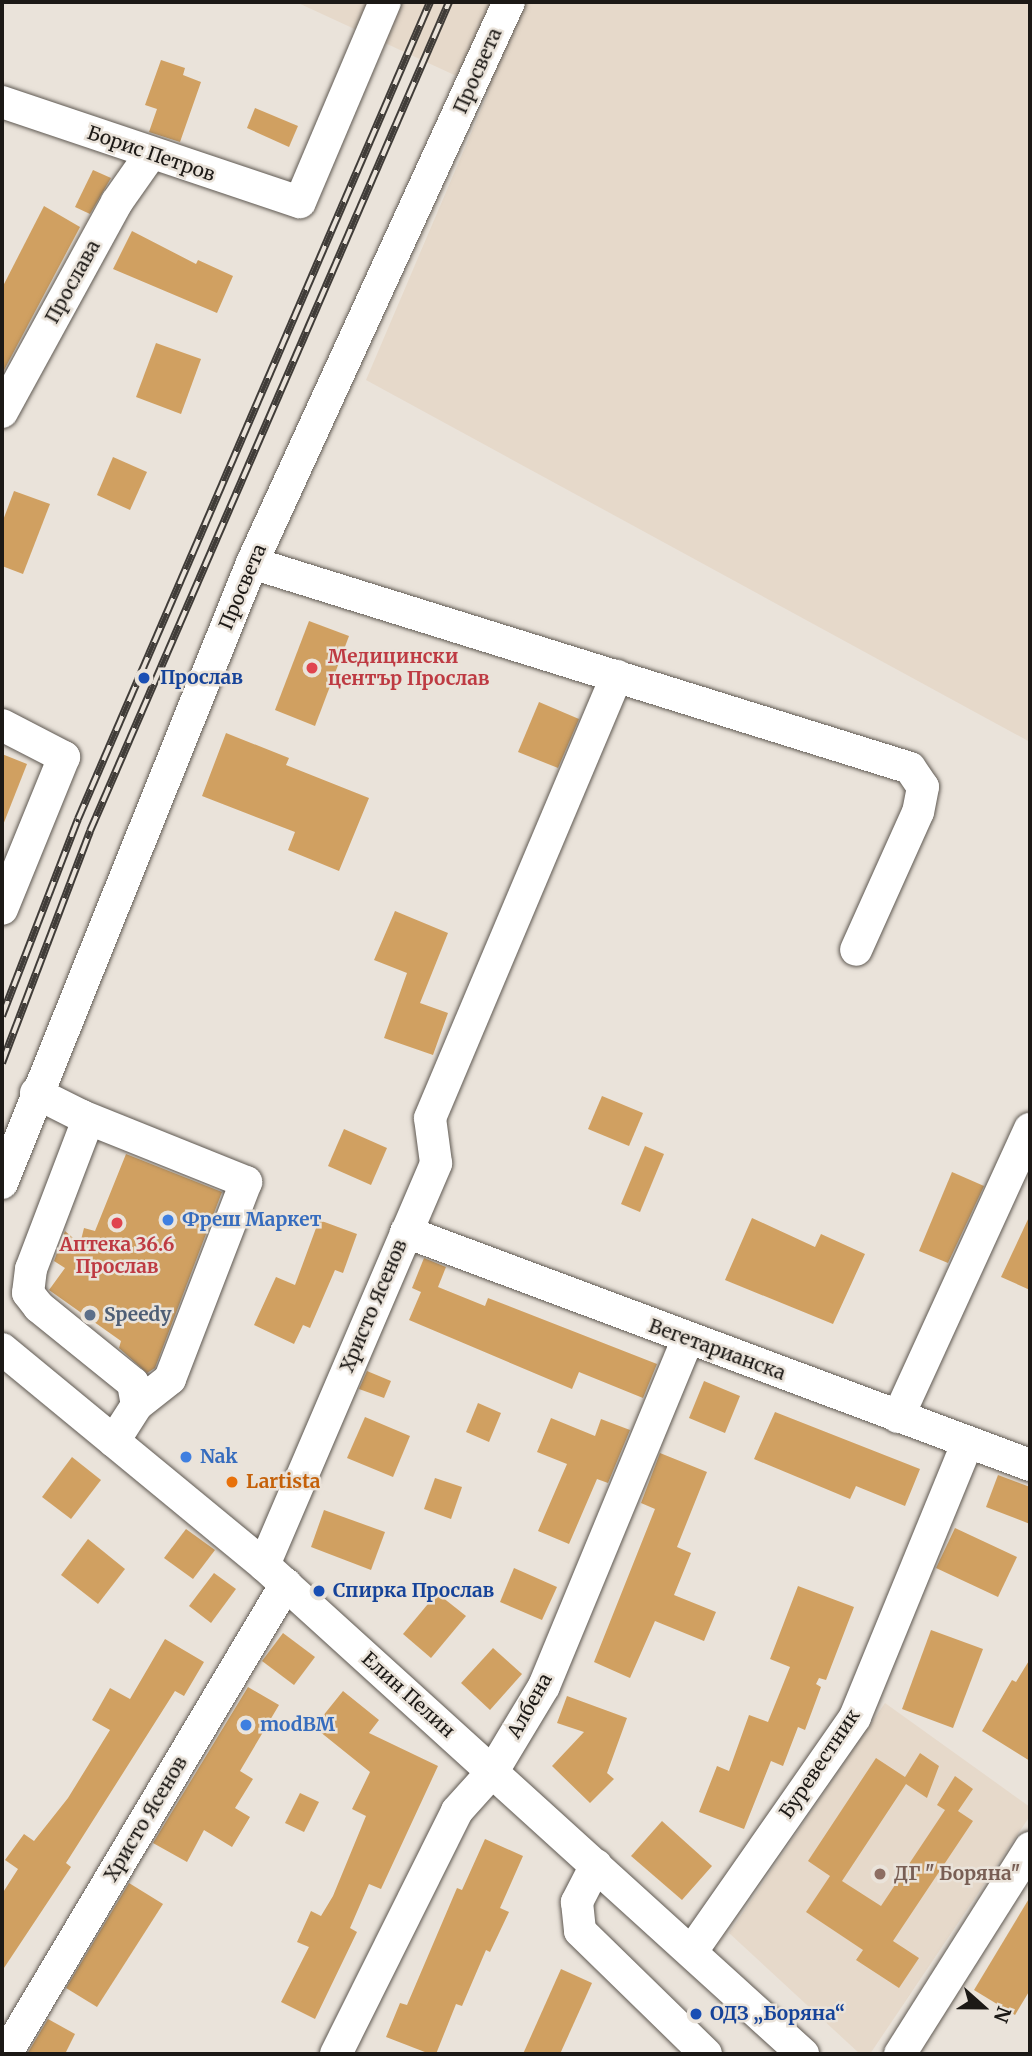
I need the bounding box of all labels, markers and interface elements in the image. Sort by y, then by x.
street label: Просвета [449,25,507,117]
street label: Борис Петров [84,121,218,187]
street label: Прослава [41,237,105,327]
street label: Просвета [215,541,271,633]
place label: Медицински център Прослав [328,646,489,690]
marker: Медицински център Прослав [302,658,322,678]
place label: Прослав [160,667,243,689]
marker: Прослав [134,668,154,688]
place label: Фреш Маркет [182,1209,321,1231]
marker: Фреш Маркет [160,1212,176,1228]
marker: Аптека 36.6 Прослав [109,1215,125,1231]
place label: Аптека 36.6 Прослав [59,1234,175,1278]
street label: Христо Ясенов [336,1236,412,1376]
place label: Speedy [104,1304,171,1326]
marker: Speedy [82,1307,98,1323]
street label: Вегетарианска [646,1315,788,1385]
place label: Nak [200,1446,238,1468]
marker: Nak [178,1449,194,1465]
place label: Lartista [246,1471,320,1493]
marker: Lartista [224,1474,240,1490]
place label: Спирка Прослав [333,1580,494,1602]
marker: Спирка Прослав [311,1583,327,1599]
street label: Елин Пелин [357,1647,459,1743]
street label: Албена [503,1670,557,1742]
street label: Буревестник [775,1705,865,1823]
place label: modBM [260,1714,335,1736]
marker: modBM [238,1717,254,1733]
street label: Христо Ясенов [100,1752,192,1886]
place label: ДГ " Боряна" [894,1863,1021,1885]
marker: ДГ " Боряна" [872,1866,888,1882]
north arrow [948,1972,1018,2042]
place label: ОДЗ „Боряна“ [710,2003,845,2025]
text: N [989,2003,1017,2026]
marker: ОДЗ „Боряна“ [688,2006,704,2022]

